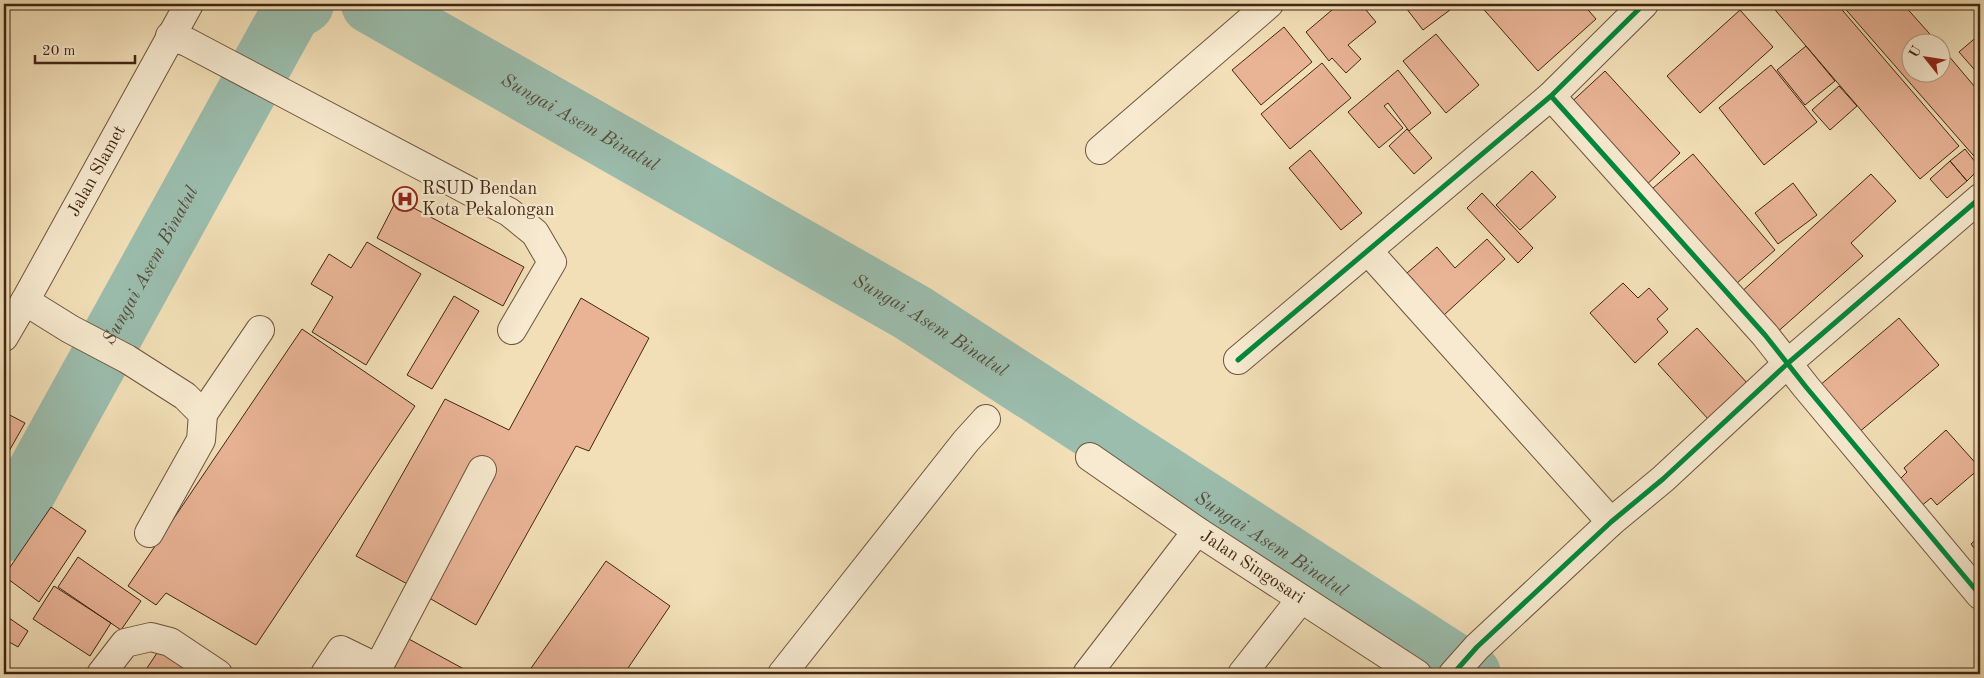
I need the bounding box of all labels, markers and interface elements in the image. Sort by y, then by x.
scale bar [35,32,135,64]
north arrow [1902,32,1952,82]
text: 20 m [42,44,76,59]
text: U [1907,44,1924,60]
water label: Sungai Asem Binatul [498,71,662,175]
street label: Jalan Slamet [64,123,129,220]
place label: RSUD Bendan Kota Pekalongan [422,180,555,219]
water label: Sungai Asem Binatul [100,183,202,348]
hospital icon: RSUD Bendan Kota Pekalongan [392,186,418,212]
water label: Sungai Asem Binatul [849,271,1011,381]
water label: Sungai Asem Binatul [1191,488,1351,601]
street label: Jalan Singosari [1197,526,1308,607]

